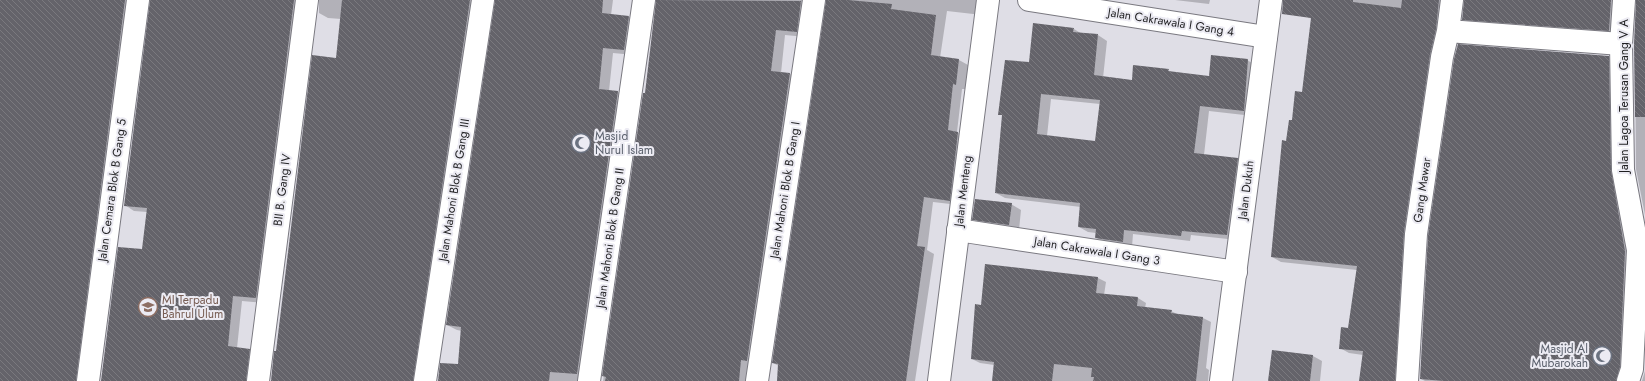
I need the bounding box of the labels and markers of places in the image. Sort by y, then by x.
place label: Masjid Nurul Islam [595,127,653,159]
mosque icon: Masjid Nurul Islam [570,132,592,154]
place label: MI Terpadu Bahrul Ulum [162,291,223,323]
school or university icon: MI Terpadu Bahrul Ulum [137,296,159,318]
place label: Masjid Al Mubarokah [1532,340,1588,372]
mosque icon: Masjid Al Mubarokah [1591,345,1613,367]

